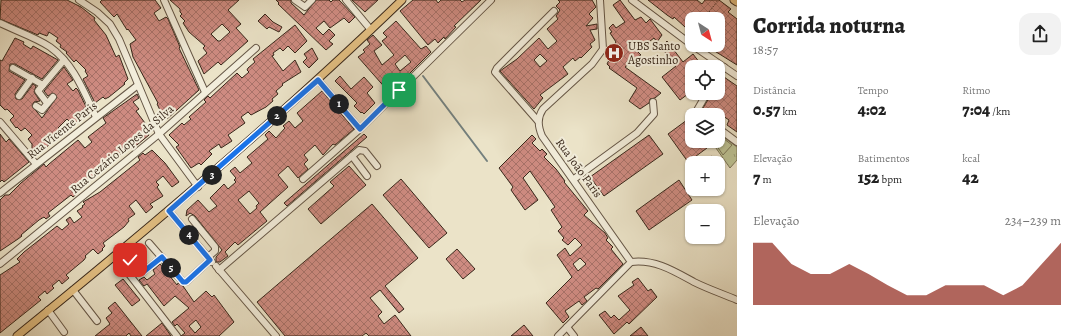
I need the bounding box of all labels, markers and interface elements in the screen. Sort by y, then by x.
text: Corrida noturna [753,11,905,41]
north arrow [685,12,725,52]
map controls [685,12,725,244]
button: share [1019,13,1061,55]
place label: UBS Santo Agostinho [627,38,680,68]
text: 18:57 [753,41,778,58]
hospital icon: UBS Santo Agostinho [603,42,625,64]
button: locate [685,60,725,100]
pin [382,73,416,107]
icon: arrive [388,79,410,101]
text: Distância [753,83,796,98]
text: Tempo [858,83,888,98]
text: Ritmo [962,83,990,98]
pin: 1 [329,94,349,114]
text: 1 [337,96,341,111]
street label: Rua Vicente Paris [24,97,101,162]
text: 0.57 [753,98,780,121]
text: 4:02 [858,98,886,121]
text: 7:04 [962,98,990,121]
street label: Rua Cezário Lopes da Silva [67,101,177,197]
text: km [780,104,797,119]
text: /km [990,104,1011,119]
pin: 2 [267,106,287,126]
text: 2 [274,108,280,123]
button: layers [685,108,725,148]
street label: Rua João Paris [552,135,606,201]
text: Elevação [753,151,792,166]
text: Batimentos [858,151,910,166]
text: kcal [962,151,980,166]
button: + [685,156,725,196]
pin: 3 [202,165,222,185]
text: 7 [753,166,760,189]
text: 152 [858,166,879,189]
text: 42 [962,166,979,189]
text: 3 [210,167,214,182]
text: m [760,172,772,187]
text: bpm [879,172,902,187]
button: − [685,204,725,244]
text: Elevação [753,212,799,229]
text: 234–239 m [1005,212,1061,229]
pin: 4 [179,225,199,245]
text: 4 [186,227,192,242]
pin [113,243,147,277]
icon: check [119,249,141,271]
pin: 5 [161,258,181,278]
text: 5 [169,260,173,275]

